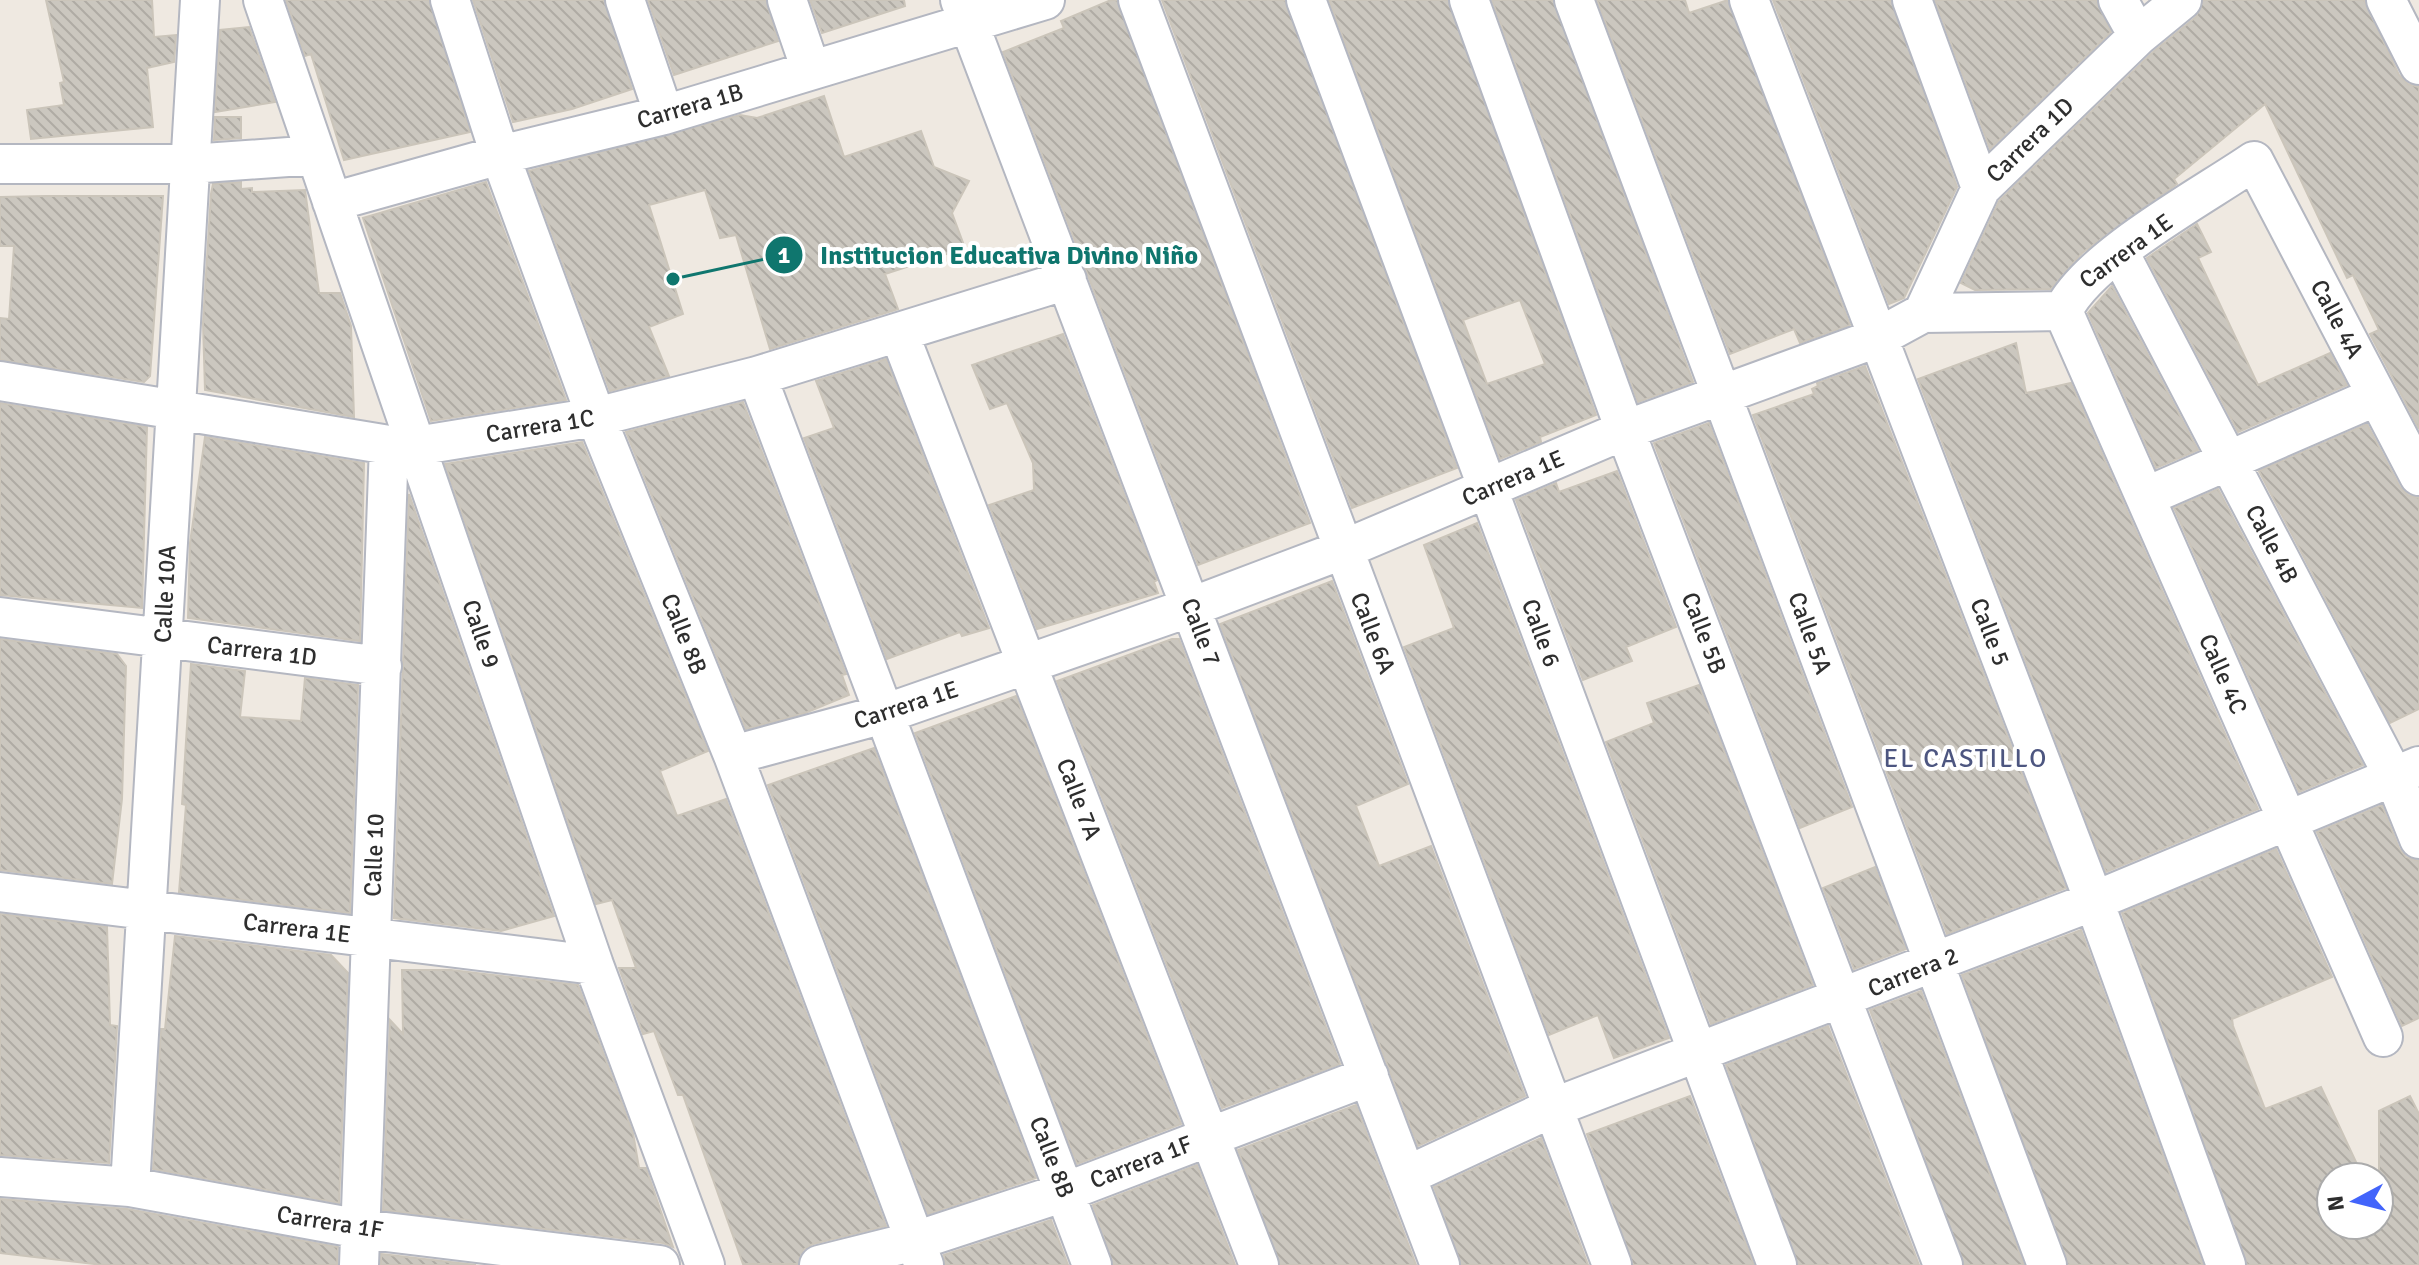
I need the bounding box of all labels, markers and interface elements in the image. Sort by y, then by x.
street label: Carrera 1B [633,77,747,135]
street label: Carrera 1D [1980,91,2080,189]
street label: Carrera 1E [2073,207,2179,295]
callout: Institucion Educativa Divino Niño [764,230,1214,280]
text: 1 [778,240,791,270]
text: Institucion Educativa Divino Niño [820,240,1198,272]
street label: Calle 4A [2304,274,2370,364]
street label: Carrera 1C [484,403,596,449]
street label: Carrera 1E [1457,443,1569,513]
street label: Calle 4B [2239,499,2305,589]
street label: Calle 10A [147,544,183,644]
street label: Calle 6A [1344,588,1402,678]
street label: Calle 5B [1675,588,1733,678]
street label: Calle 5A [1781,588,1839,678]
street label: Calle 8B [654,589,714,679]
street label: Calle 7 [1174,594,1228,670]
street label: Calle 5 [1963,594,2017,670]
street label: Calle 6 [1515,595,1567,671]
street label: Calle 9 [455,596,507,672]
street label: Carrera 1D [205,629,319,673]
street label: Calle 4C [2192,629,2254,719]
street label: Carrera 1E [850,674,962,736]
district label: EL CASTILLO [1884,743,2048,775]
street label: Calle 7A [1050,754,1108,844]
street label: Calle 10 [358,813,390,897]
street label: Carrera 1E [241,907,353,949]
street label: Carrera 2 [1863,940,1963,1004]
street label: Calle 8B [1023,1112,1081,1202]
street label: Carrera 1F [1086,1129,1196,1195]
north arrow [2315,1161,2395,1241]
text: N [2321,1194,2350,1213]
street label: Carrera 1F [275,1199,385,1245]

